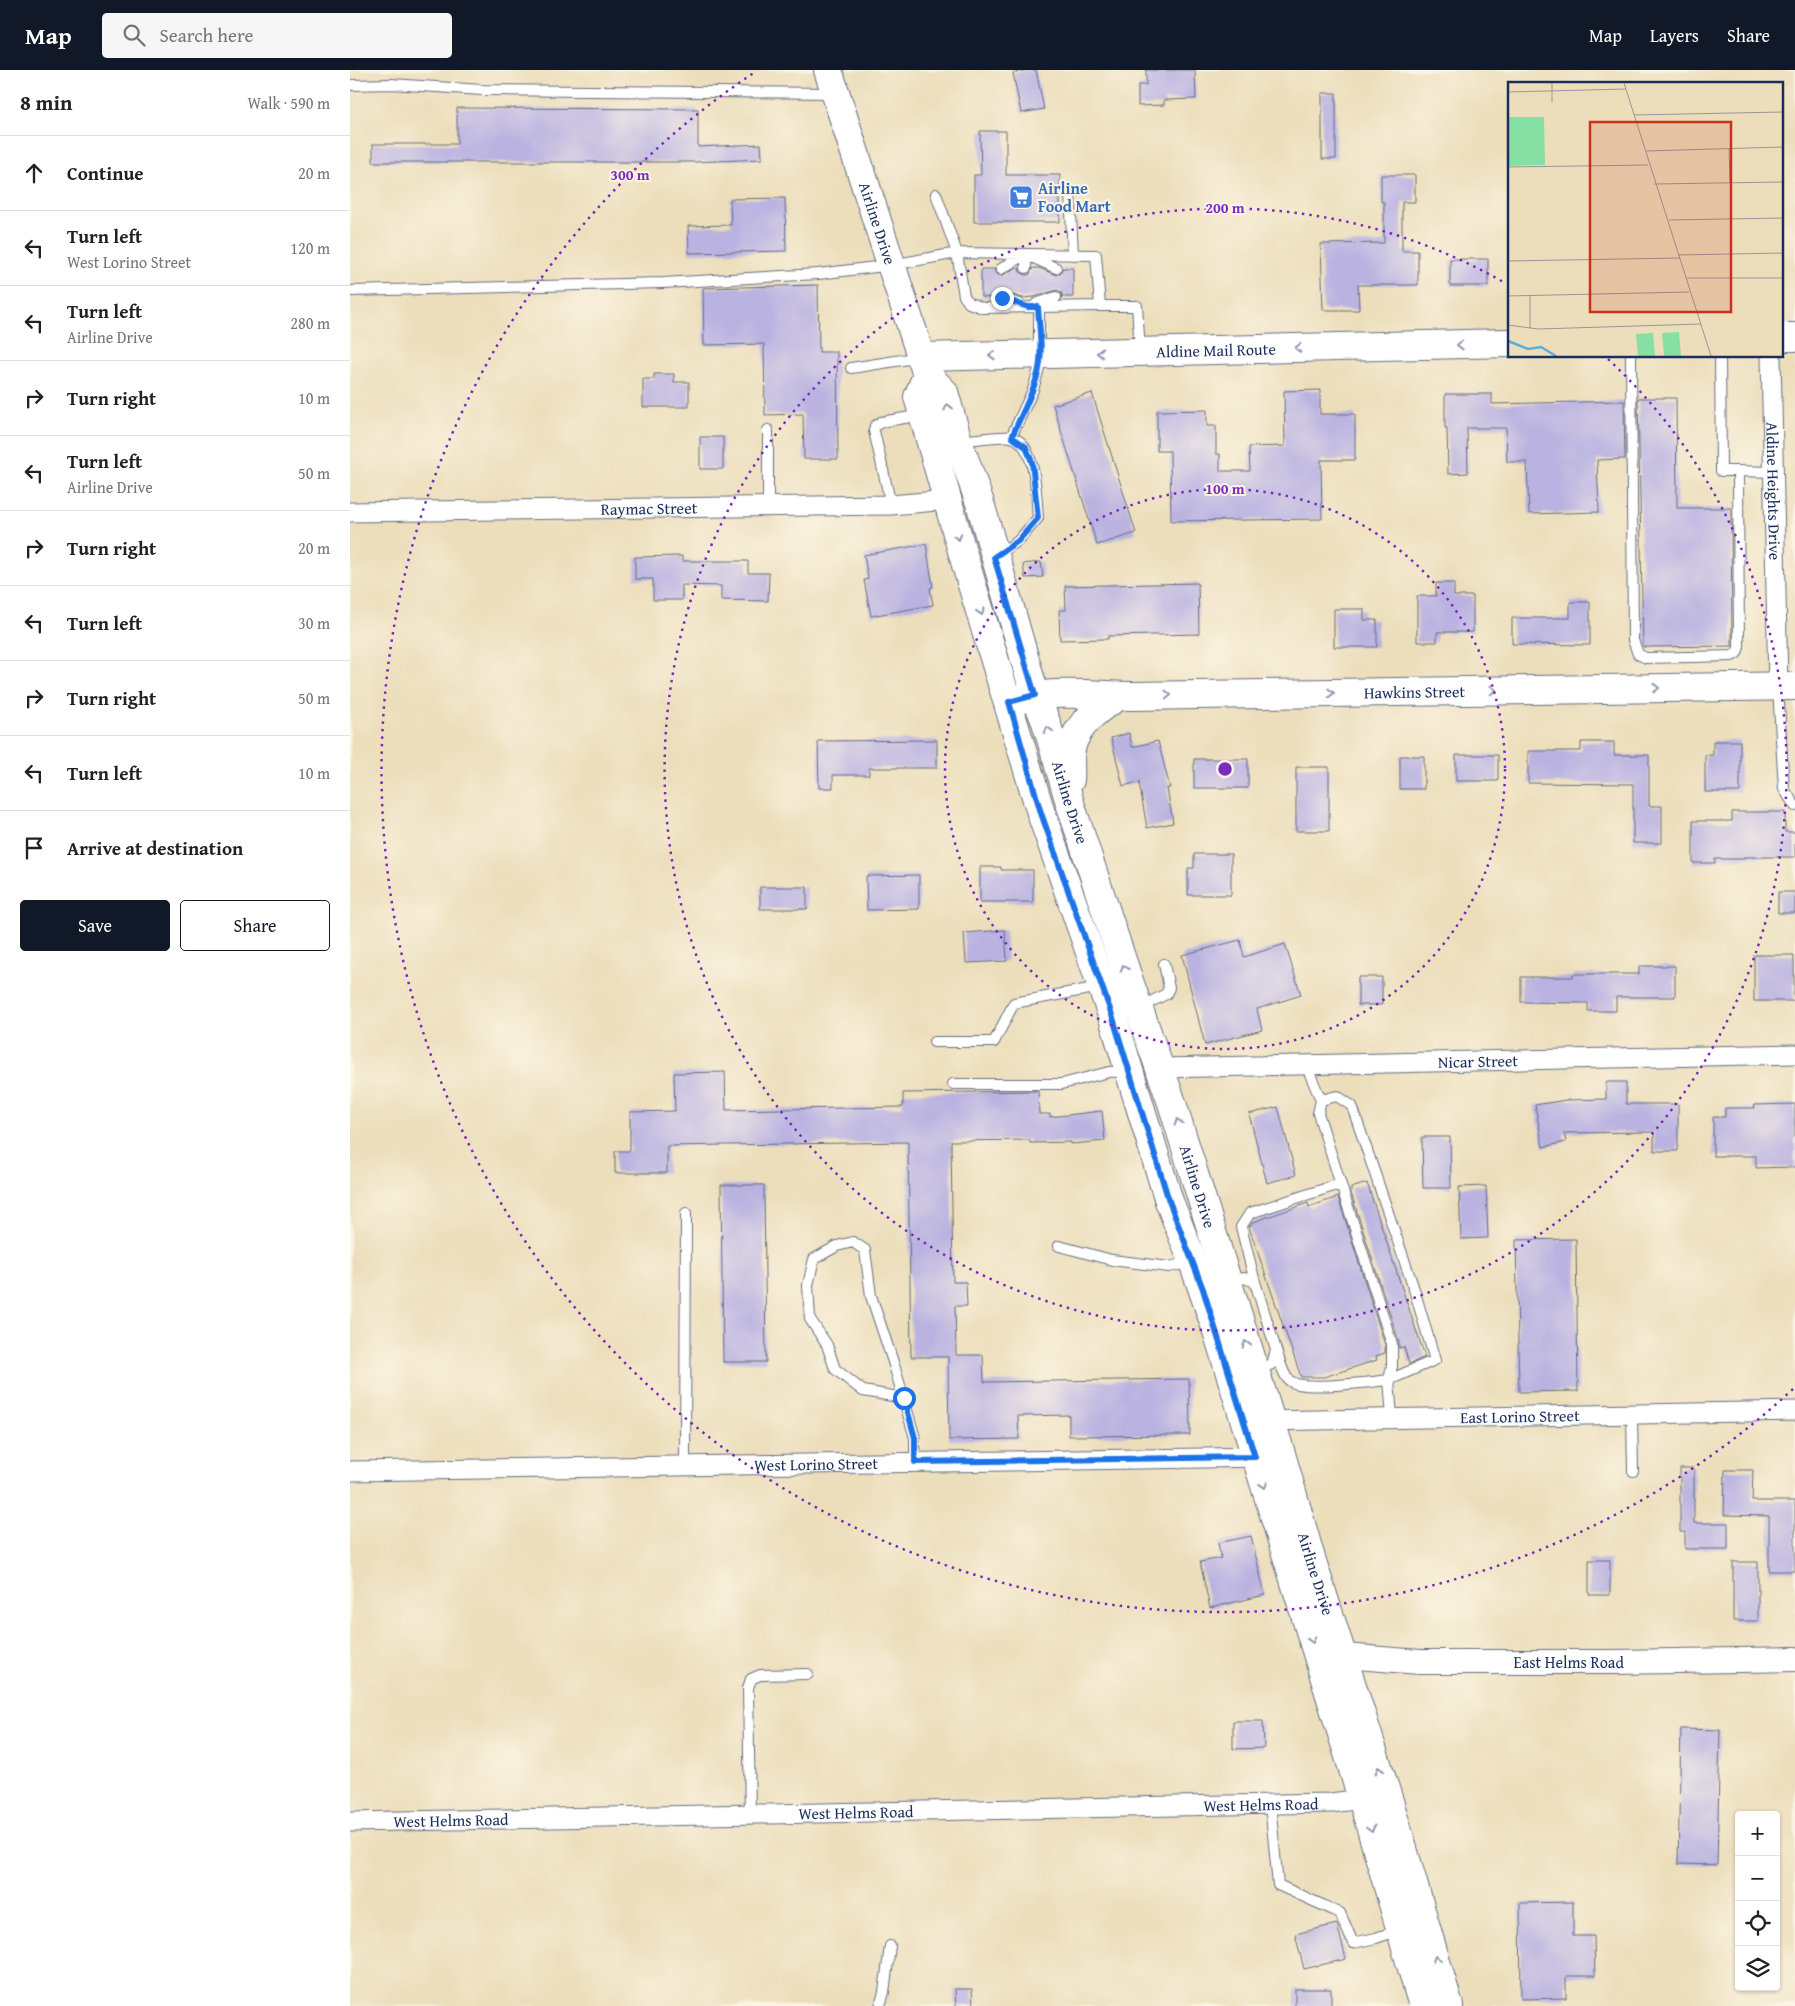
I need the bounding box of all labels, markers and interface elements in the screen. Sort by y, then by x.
search box [102,13,452,58]
text: Map [25,18,72,53]
icon: search [120,21,148,49]
text: Search here [160,21,253,49]
text: Map [1589,22,1622,49]
text: Layers [1650,22,1699,49]
text: Share [1727,22,1770,49]
inset map [1508,82,1782,358]
text: 8 min [20,87,72,118]
text: Walk · 590 m [247,91,330,115]
icon: ahead [20,159,48,187]
text: Continue [67,159,144,187]
text: 20 m [298,161,330,185]
text: 300 m [610,164,650,185]
place label: Airline Food Mart [1038,176,1111,218]
street label: Airline Drive [853,179,902,268]
supermarket icon: Airline Food Mart [1008,184,1034,210]
text: 200 m [1205,197,1245,218]
text: Turn left [67,222,142,250]
icon: left [20,234,48,262]
text: 120 m [290,236,330,260]
text: West Lorino Street [67,250,191,274]
route end [991,287,1014,310]
text: Turn left [67,297,142,325]
icon: left [20,309,48,337]
text: 280 m [290,311,330,335]
text: Airline Drive [67,325,153,349]
street label: Aldine Mail Route [1156,337,1276,363]
one-way arrow [1456,339,1464,350]
one-way arrow [1293,343,1301,353]
one-way arrow [1096,348,1104,358]
one-way arrow [987,350,995,361]
icon: right [20,384,48,412]
text: Turn right [67,384,156,412]
text: 10 m [298,386,330,410]
one-way arrow [943,403,954,412]
street label: Aldine Heights Drive [1760,422,1787,560]
text: Turn left [67,447,142,475]
icon: left [20,459,48,487]
text: 50 m [298,461,330,485]
text: Airline Drive [67,475,153,499]
text: 100 m [1205,478,1245,499]
street label: Raymac Street [601,496,698,521]
one-way arrow [953,532,963,541]
icon: right [20,534,48,562]
text: Turn right [67,534,156,562]
text: 20 m [298,536,330,560]
one-way arrow [975,607,985,615]
icon: left [20,609,48,637]
text: Turn left [67,609,142,637]
text: 30 m [298,611,330,635]
street label: Hawkins Street [1364,679,1466,705]
one-way arrow [1652,683,1660,693]
icon: right [20,684,48,712]
text: Turn right [67,684,156,712]
one-way arrow [1489,685,1497,696]
text: 50 m [298,686,330,710]
one-way arrow [1327,688,1335,698]
one-way arrow [1165,690,1173,700]
one-way arrow [1044,727,1054,735]
street label: Airline Drive [1046,758,1095,847]
icon: left [20,759,48,787]
text: Turn left [67,759,142,787]
centre of rings [1216,760,1234,778]
text: 10 m [298,761,330,785]
icon: arrive [20,834,48,862]
text: Arrive at destination [67,834,243,862]
button: Save [20,900,170,951]
button: Share [180,900,330,951]
one-way arrow [1120,965,1130,973]
street label: Nicar Street [1438,1048,1519,1074]
one-way arrow [1173,1118,1183,1126]
street label: Airline Drive [1174,1142,1222,1231]
one-way arrow [1242,1340,1252,1349]
route start [893,1387,916,1410]
street label: East Lorino Street [1460,1403,1580,1429]
street label: West Lorino Street [754,1451,879,1477]
one-way arrow [1258,1481,1268,1489]
street label: Airline Drive [1292,1529,1341,1618]
one-way arrow [1307,1636,1317,1644]
street label: East Helms Road [1514,1650,1625,1674]
one-way arrow [1375,1766,1385,1775]
street label: West Helms Road [1203,1791,1319,1817]
street label: West Helms Road [798,1799,914,1825]
street label: West Helms Road [393,1807,509,1833]
map controls [1735,1811,1780,1991]
button: + [1735,1811,1780,1856]
one-way arrow [1365,1825,1376,1833]
button: − [1735,1856,1780,1901]
button: locate [1735,1901,1780,1946]
button: layers [1735,1946,1780,1991]
one-way arrow [1431,1956,1441,1964]

